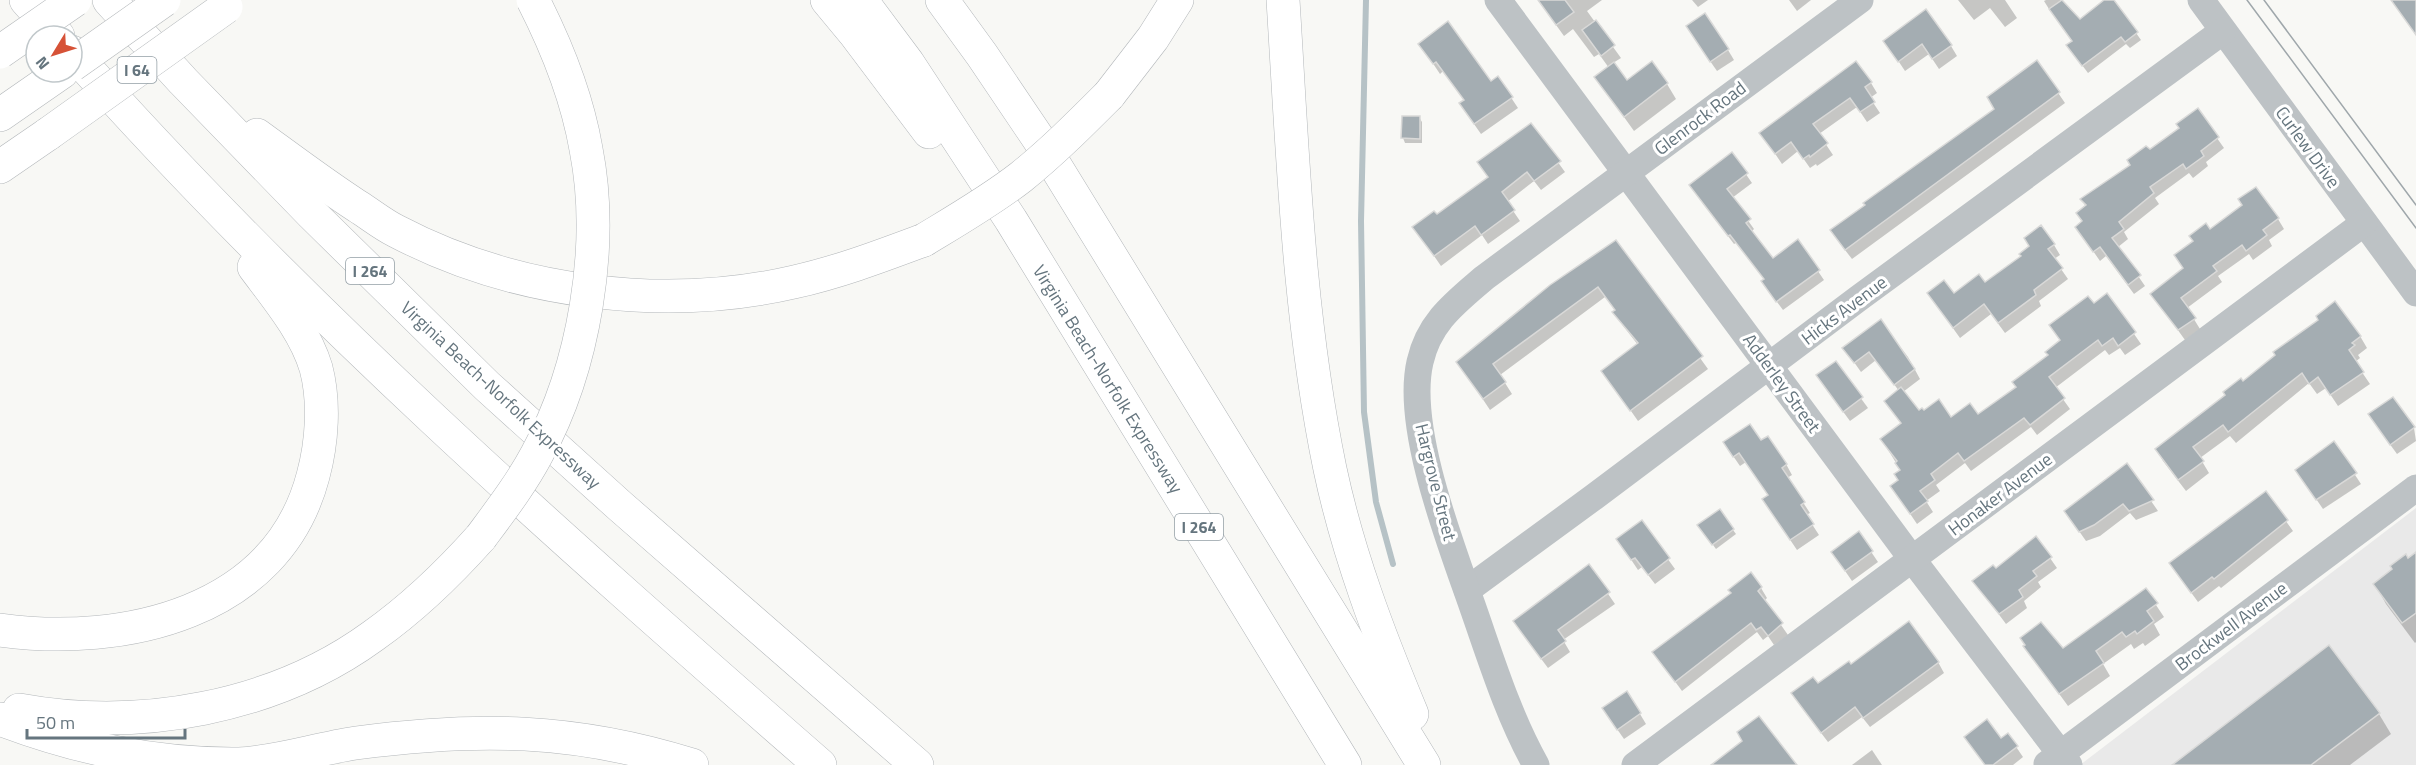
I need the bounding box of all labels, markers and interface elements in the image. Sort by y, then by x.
north arrow [24,24,84,84]
text: N [29,51,55,75]
road number: I 64 [118,57,156,83]
street label: Glenrock Road [1648,74,1752,162]
street label: Curlew Drive [2269,100,2347,194]
road number: I 264 [346,258,394,284]
street label: Virginia Beach-Norfolk Expressway [1026,259,1190,499]
street label: Hicks Avenue [1795,269,1893,351]
street label: Virginia Beach-Norfolk Expressway [395,295,607,496]
street label: Adderley Street [1737,328,1828,439]
street label: Hargrove Street [1408,421,1464,544]
street label: Honaker Avenue [1942,446,2058,542]
road number: I 264 [1175,514,1223,540]
street label: Brockwell Avenue [2169,575,2293,677]
scale bar [27,702,184,740]
text: 50 m [36,709,75,736]

